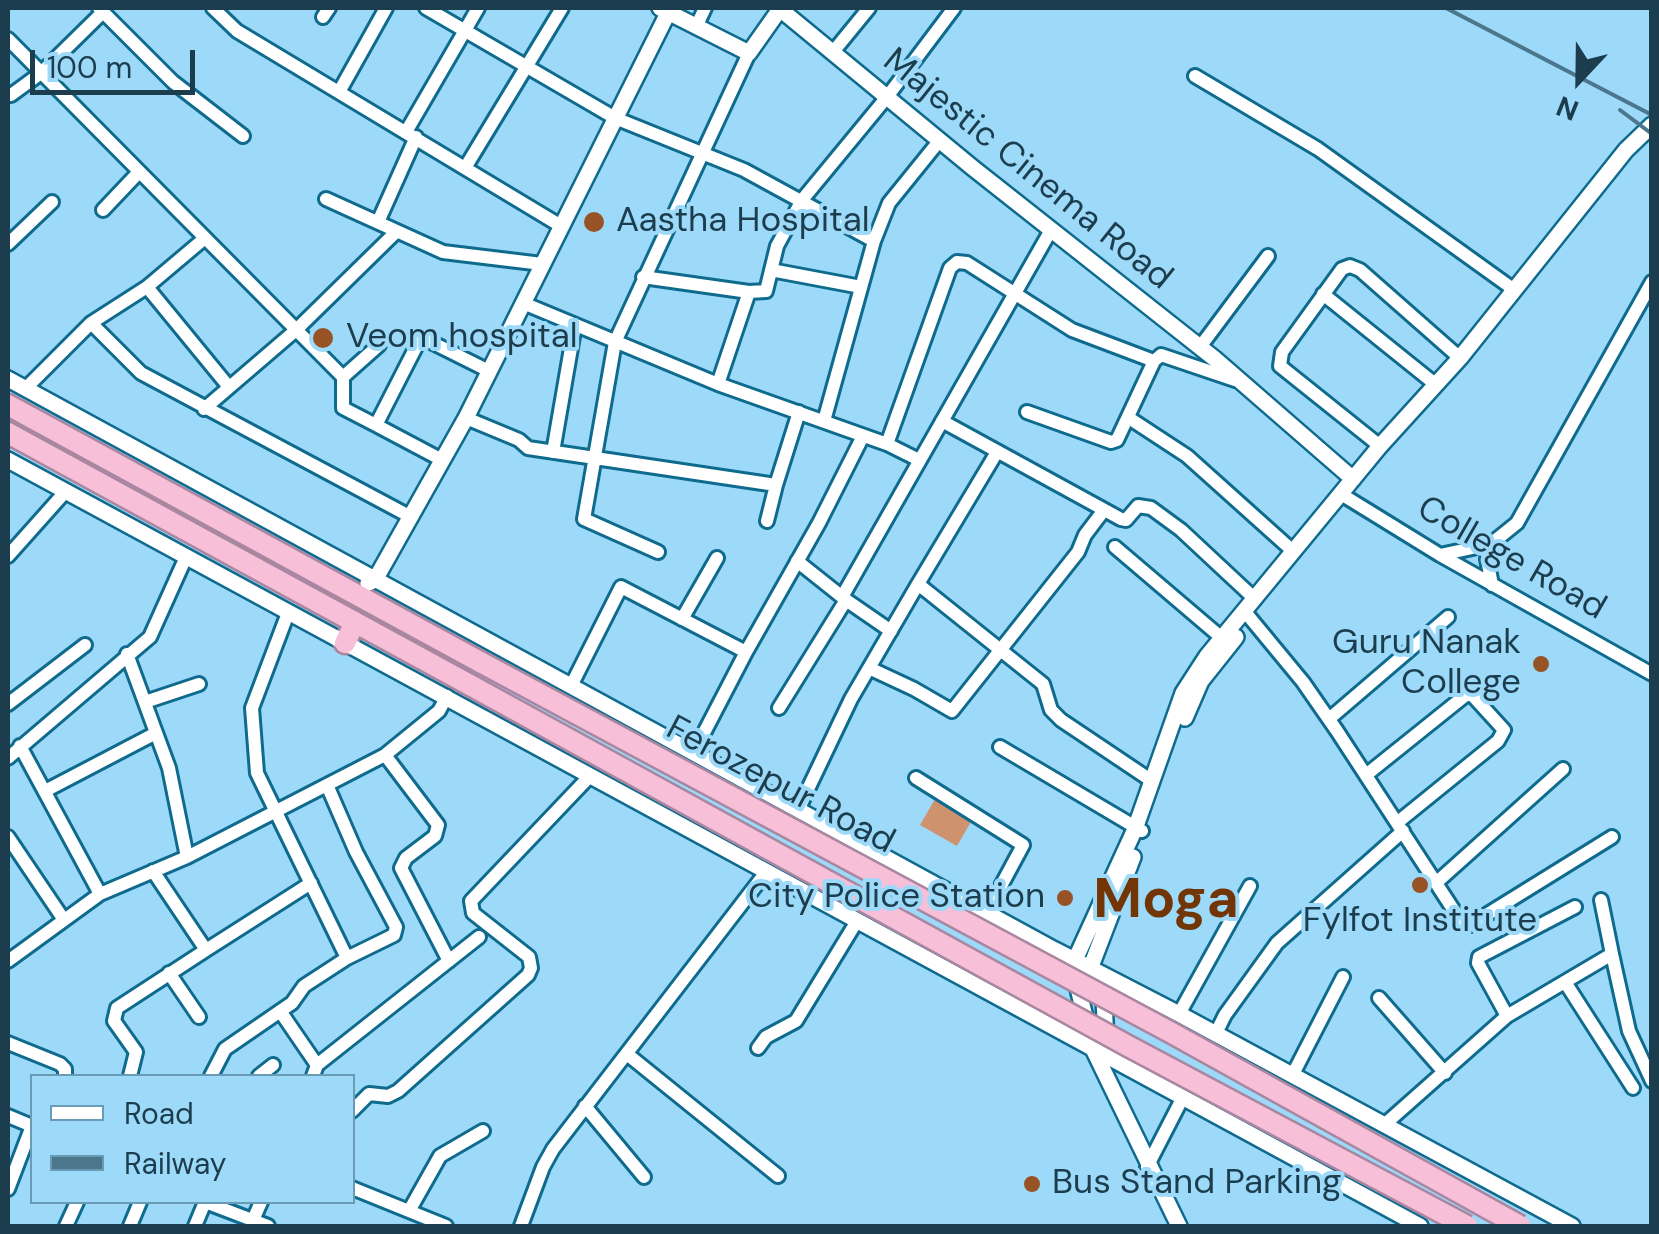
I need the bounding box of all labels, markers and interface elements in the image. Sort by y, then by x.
scale bar [35,30,200,92]
north arrow [1529,30,1629,130]
street label: Majestic Cinema Road [874,41,1180,299]
text: 100 m [47,48,132,87]
text: N [1551,87,1584,129]
place label: Aastha Hospital [616,201,870,243]
marker: Aastha Hospital [581,209,607,235]
place label: Veom hospital [346,317,578,359]
marker: Veom hospital [310,325,336,351]
street label: College Road [1409,488,1613,630]
place label: Guru Nanak College [1332,623,1521,705]
marker: Guru Nanak College [1530,653,1552,675]
street label: Ferozepur Road [659,708,901,864]
district label: Moga [1093,870,1239,936]
marker: Fylfot Institute [1409,874,1431,896]
place label: City Police Station [748,877,1045,919]
marker: City Police Station [1054,887,1076,909]
place label: Fylfot Institute [1303,901,1537,943]
legend [30,1074,355,1204]
text: Road [124,1094,194,1133]
text: Railway [124,1144,227,1183]
place label: Bus Stand Parking [1052,1163,1342,1205]
marker: Bus Stand Parking [1021,1173,1043,1195]

